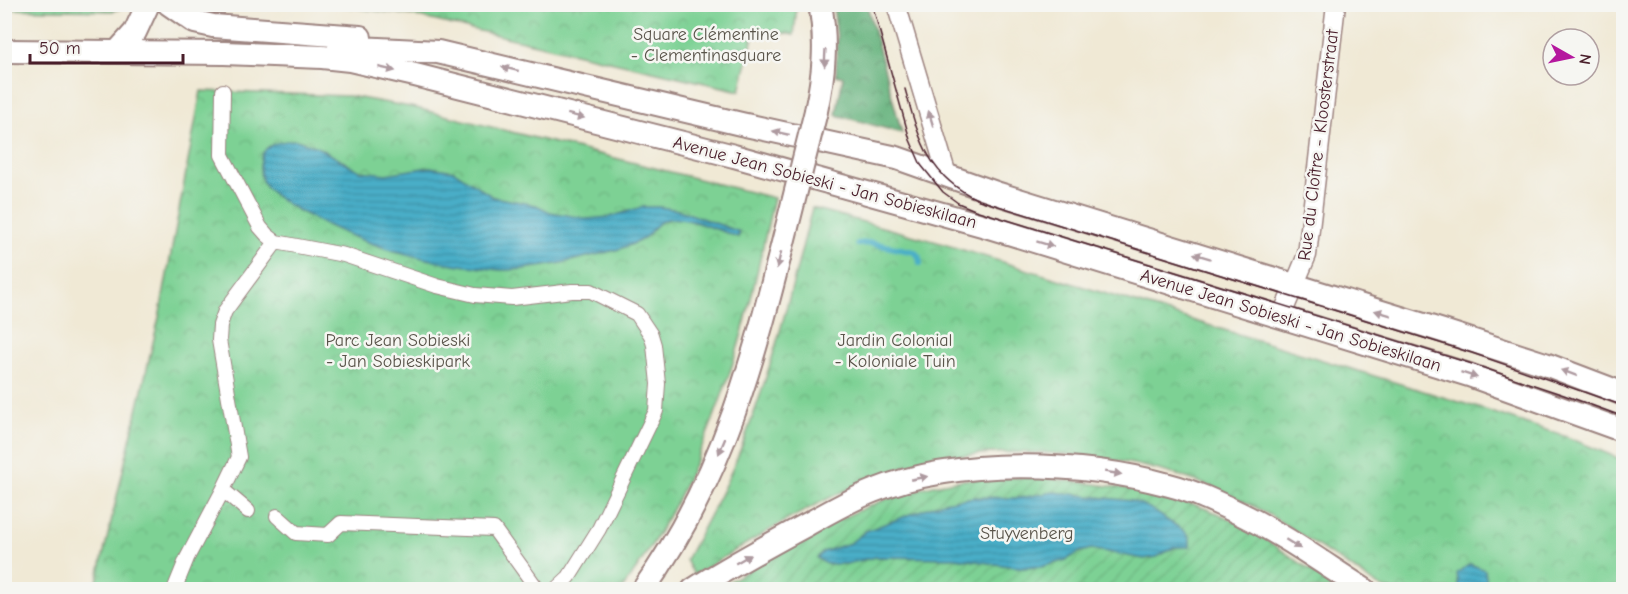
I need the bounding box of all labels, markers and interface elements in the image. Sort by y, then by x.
park label: Square Clémentine - Clementinasquare [631,24,781,66]
scale bar [30,27,183,65]
street label: Rue du Cloître - Kloosterstraat [1294,27,1343,262]
north arrow [1541,27,1601,87]
text: 50 m [39,38,81,59]
one-way arrow [820,48,829,67]
text: N [1575,53,1595,66]
one-way arrow [377,64,396,74]
one-way arrow [500,64,519,73]
one-way arrow [926,110,935,128]
one-way arrow [567,111,585,121]
one-way arrow [772,128,791,137]
street label: Avenue Jean Sobieski - Jan Sobieskilaan [671,132,979,233]
one-way arrow [1036,240,1054,249]
one-way arrow [773,251,783,269]
one-way arrow [1193,251,1211,260]
street label: Avenue Jean Sobieski - Jan Sobieskilaan [1138,265,1444,376]
one-way arrow [1374,308,1392,317]
park label: Parc Jean Sobieski - Jan Sobieskipark [326,330,470,372]
park label: Jardin Colonial - Koloniale Tuin [834,330,956,372]
one-way arrow [1560,368,1578,377]
one-way arrow [1460,371,1478,380]
one-way arrow [717,437,726,455]
one-way arrow [1103,469,1122,478]
one-way arrow [910,473,929,482]
park label: Stuyvenberg [980,523,1074,544]
one-way arrow [1285,538,1301,549]
one-way arrow [735,554,752,564]

